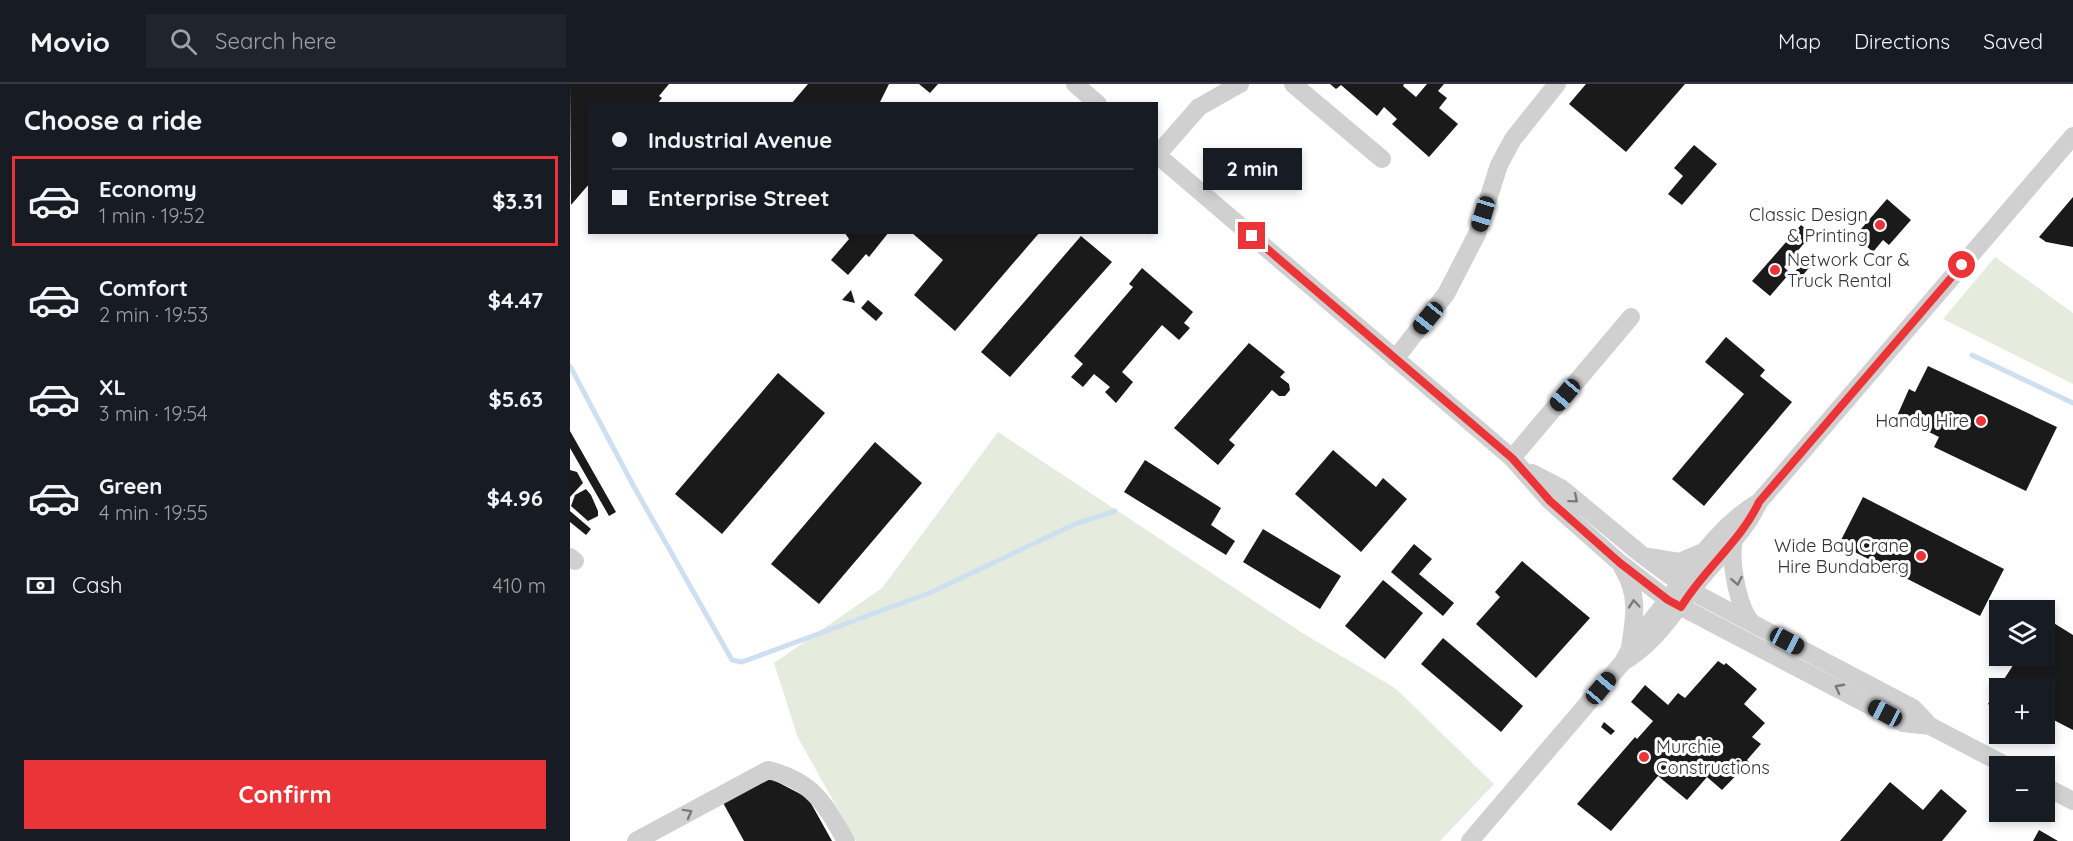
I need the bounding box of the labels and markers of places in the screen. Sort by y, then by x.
place label: Classic Design & Printing [1749,203,1868,247]
marker: Classic Design & Printing [1873,218,1887,232]
place label: Network Car & Truck Rental [1787,248,1910,292]
marker: Network Car & Truck Rental [1768,263,1782,277]
place label: Handy Hire [1875,409,1969,432]
marker: Handy Hire [1974,414,1988,428]
place label: Wide Bay Crane Hire Bundaberg [1774,534,1909,578]
marker: Wide Bay Crane Hire Bundaberg [1914,549,1928,563]
place label: Murchie Constructions [1656,735,1770,779]
marker: Murchie Constructions [1637,750,1651,764]

